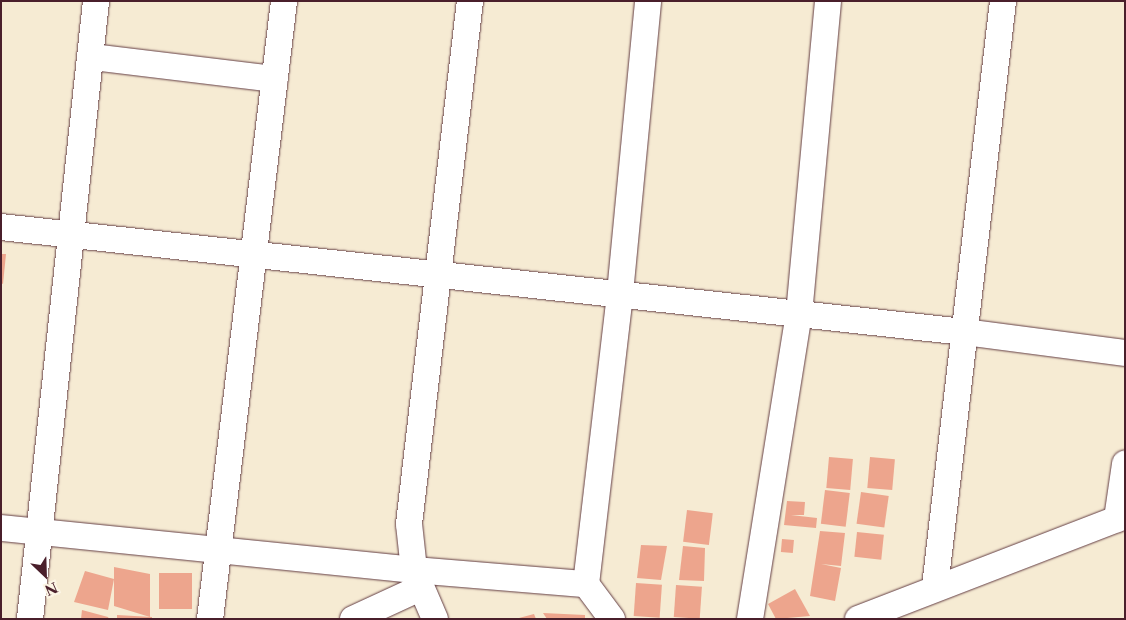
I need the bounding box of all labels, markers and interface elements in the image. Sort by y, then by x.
north arrow [20,550,70,600]
text: N [42,578,60,599]

